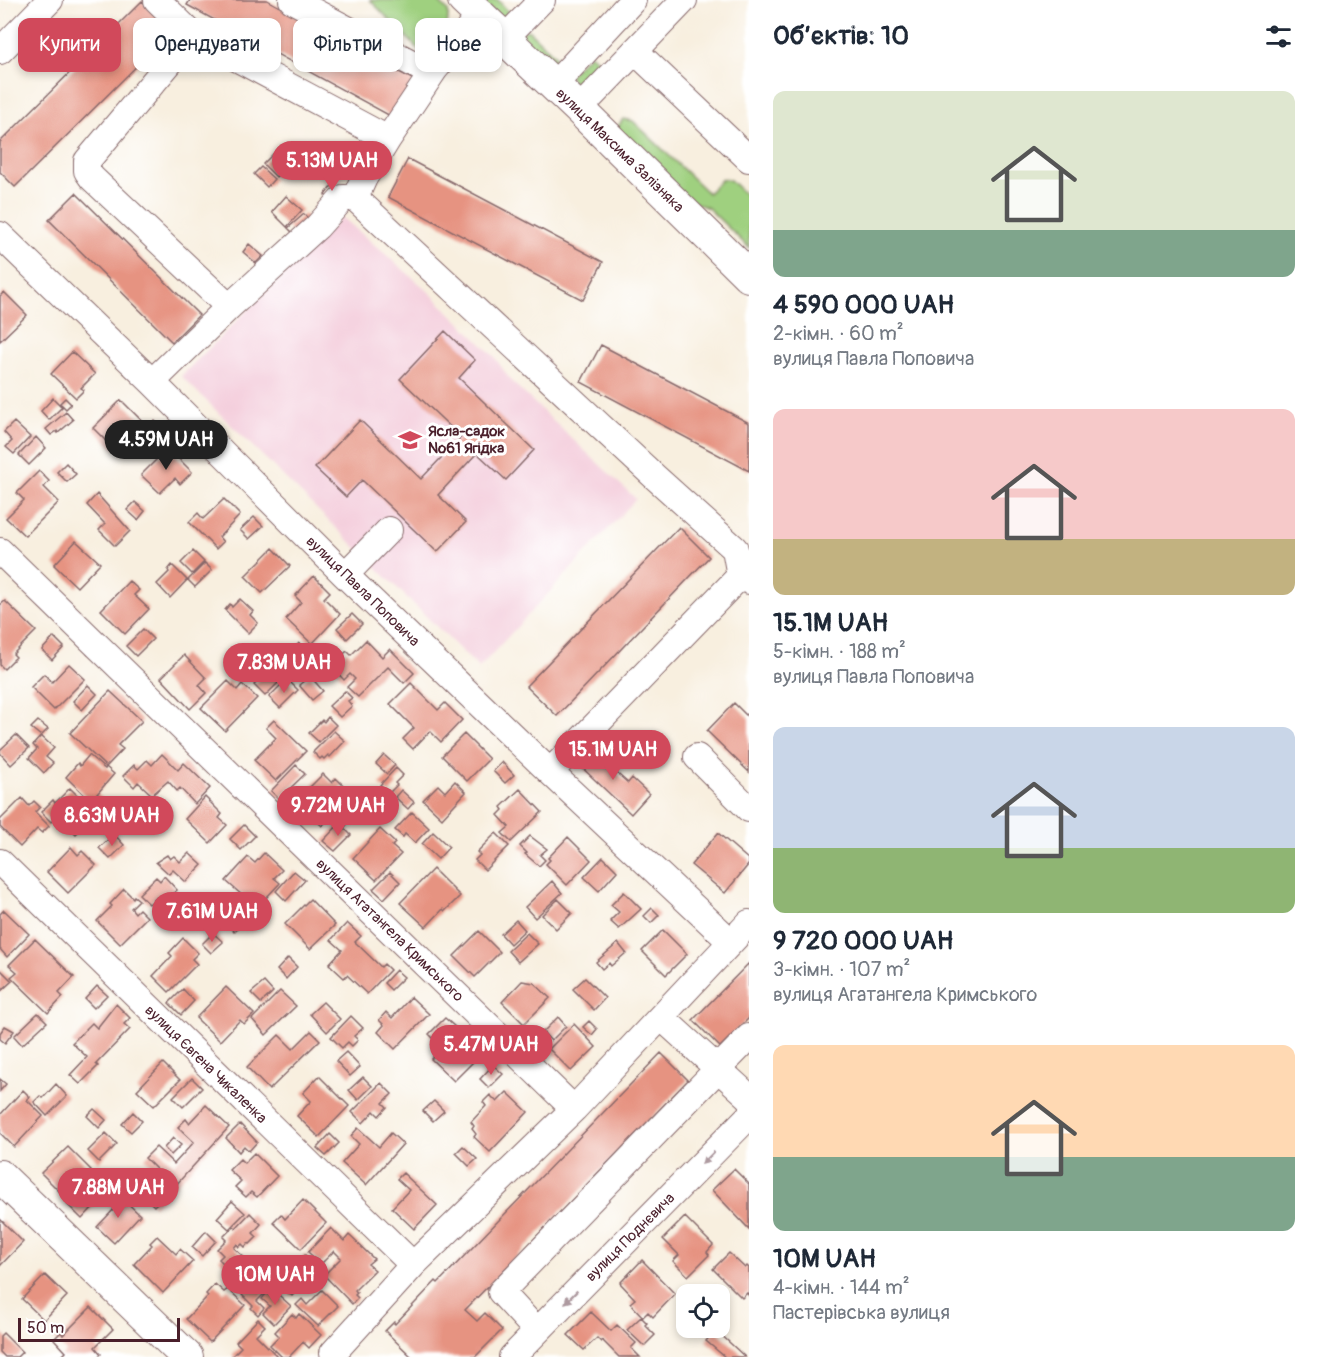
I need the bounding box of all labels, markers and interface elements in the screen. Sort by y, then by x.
chip: Купити [18,18,121,72]
chip: Орендувати [133,18,281,72]
chip: Фільтри [293,18,403,72]
chip: Нове [415,18,502,72]
text: Об’єктів: 10 [773,20,909,52]
icon: filters [1262,20,1295,53]
street label: вулиця Максима Залізняка [552,84,688,217]
icon: home [980,130,1088,238]
pin: 5.13M UAH [263,141,401,192]
text: 5.13M UAH [286,148,378,173]
text: 4 590 000 UAH [773,289,954,321]
text: 2-кімн. · 60 m² [773,321,904,346]
text: вулиця Павла Поповича [773,346,974,371]
pin: 4.59M UAH [97,420,235,471]
place label: Ясла-садок №61 Ягідка [428,422,505,458]
text: 4.59M UAH [119,427,213,452]
school or university icon: Ясла-садок №61 Ягідка [397,427,423,453]
icon: home [980,448,1088,556]
street label: вулиця Павла Поповича [302,532,424,651]
text: 15.1M UAH [773,607,888,639]
text: 5-кімн. · 188 m² [773,639,906,664]
pin: 7.83M UAH [215,643,353,694]
text: 7.83M UAH [237,650,331,675]
text: вулиця Павла Поповича [773,664,974,689]
pin: 15.1M UAH [544,730,682,781]
text: 15.1M UAH [569,737,657,762]
icon: home [980,766,1088,874]
pin: 9.72M UAH [269,786,407,837]
text: 9.72M UAH [291,793,385,818]
pin: 8.63M UAH [43,796,181,847]
text: 8.63M UAH [65,803,159,828]
street label: вулиця Агатангела Кримського [312,855,468,1006]
pin: 7.61M UAH [143,892,281,943]
text: 7.61M UAH [166,899,258,924]
text: 9 720 000 UAH [773,925,953,957]
text: 3-кімн. · 107 m² [773,957,910,982]
text: вулиця Агатангела Кримського [773,982,1037,1007]
street label: вулиця Євгена Чикаленка [141,1001,271,1128]
pin: 5.47M UAH [422,1025,560,1076]
text: 5.47M UAH [443,1032,539,1057]
icon: home [980,1084,1088,1192]
one-way arrow [701,1150,715,1165]
pin: 7.88M UAH [49,1168,187,1219]
text: 7.88M UAH [72,1175,164,1200]
street label: вулиця Поднєвича [582,1189,679,1286]
text: 10M UAH [773,1243,876,1275]
pin: 10M UAH [220,1255,330,1306]
text: 10M UAH [235,1262,315,1287]
text: 4-кімн. · 144 m² [773,1275,910,1300]
map controls [676,1284,730,1338]
button: locate [676,1284,730,1338]
one-way arrow [564,1289,578,1304]
text: Пастерівська вулиця [773,1300,950,1325]
scale bar [18,1315,180,1342]
text: 50 m [27,1318,64,1338]

